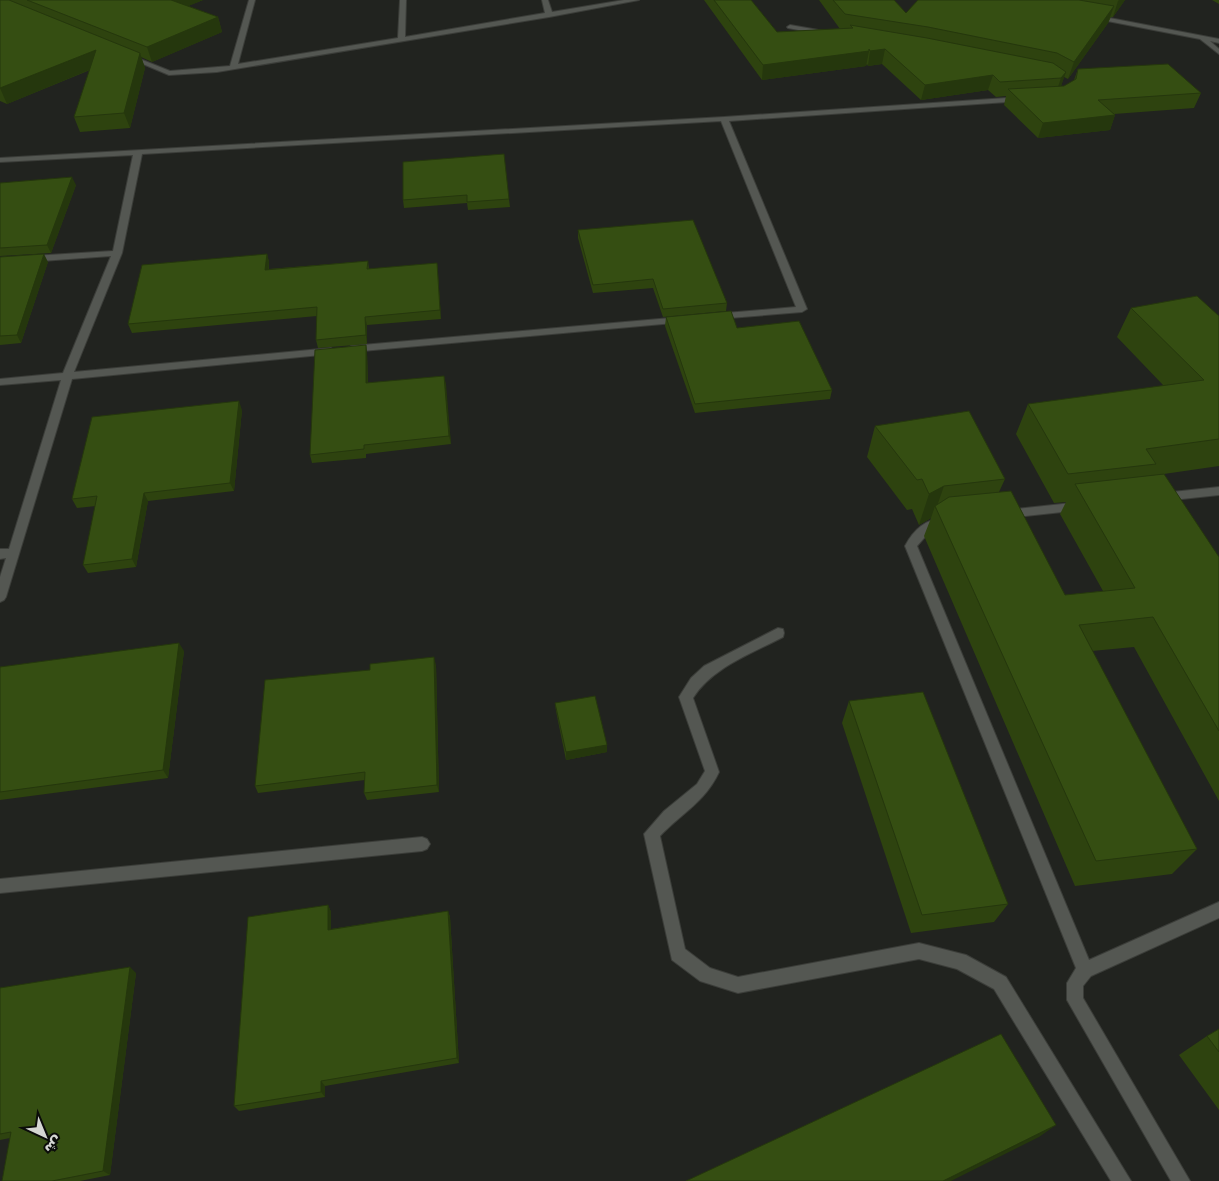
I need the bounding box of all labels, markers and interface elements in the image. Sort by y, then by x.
north arrow [20,1111,70,1161]
text: ش [42,1133,67,1158]

